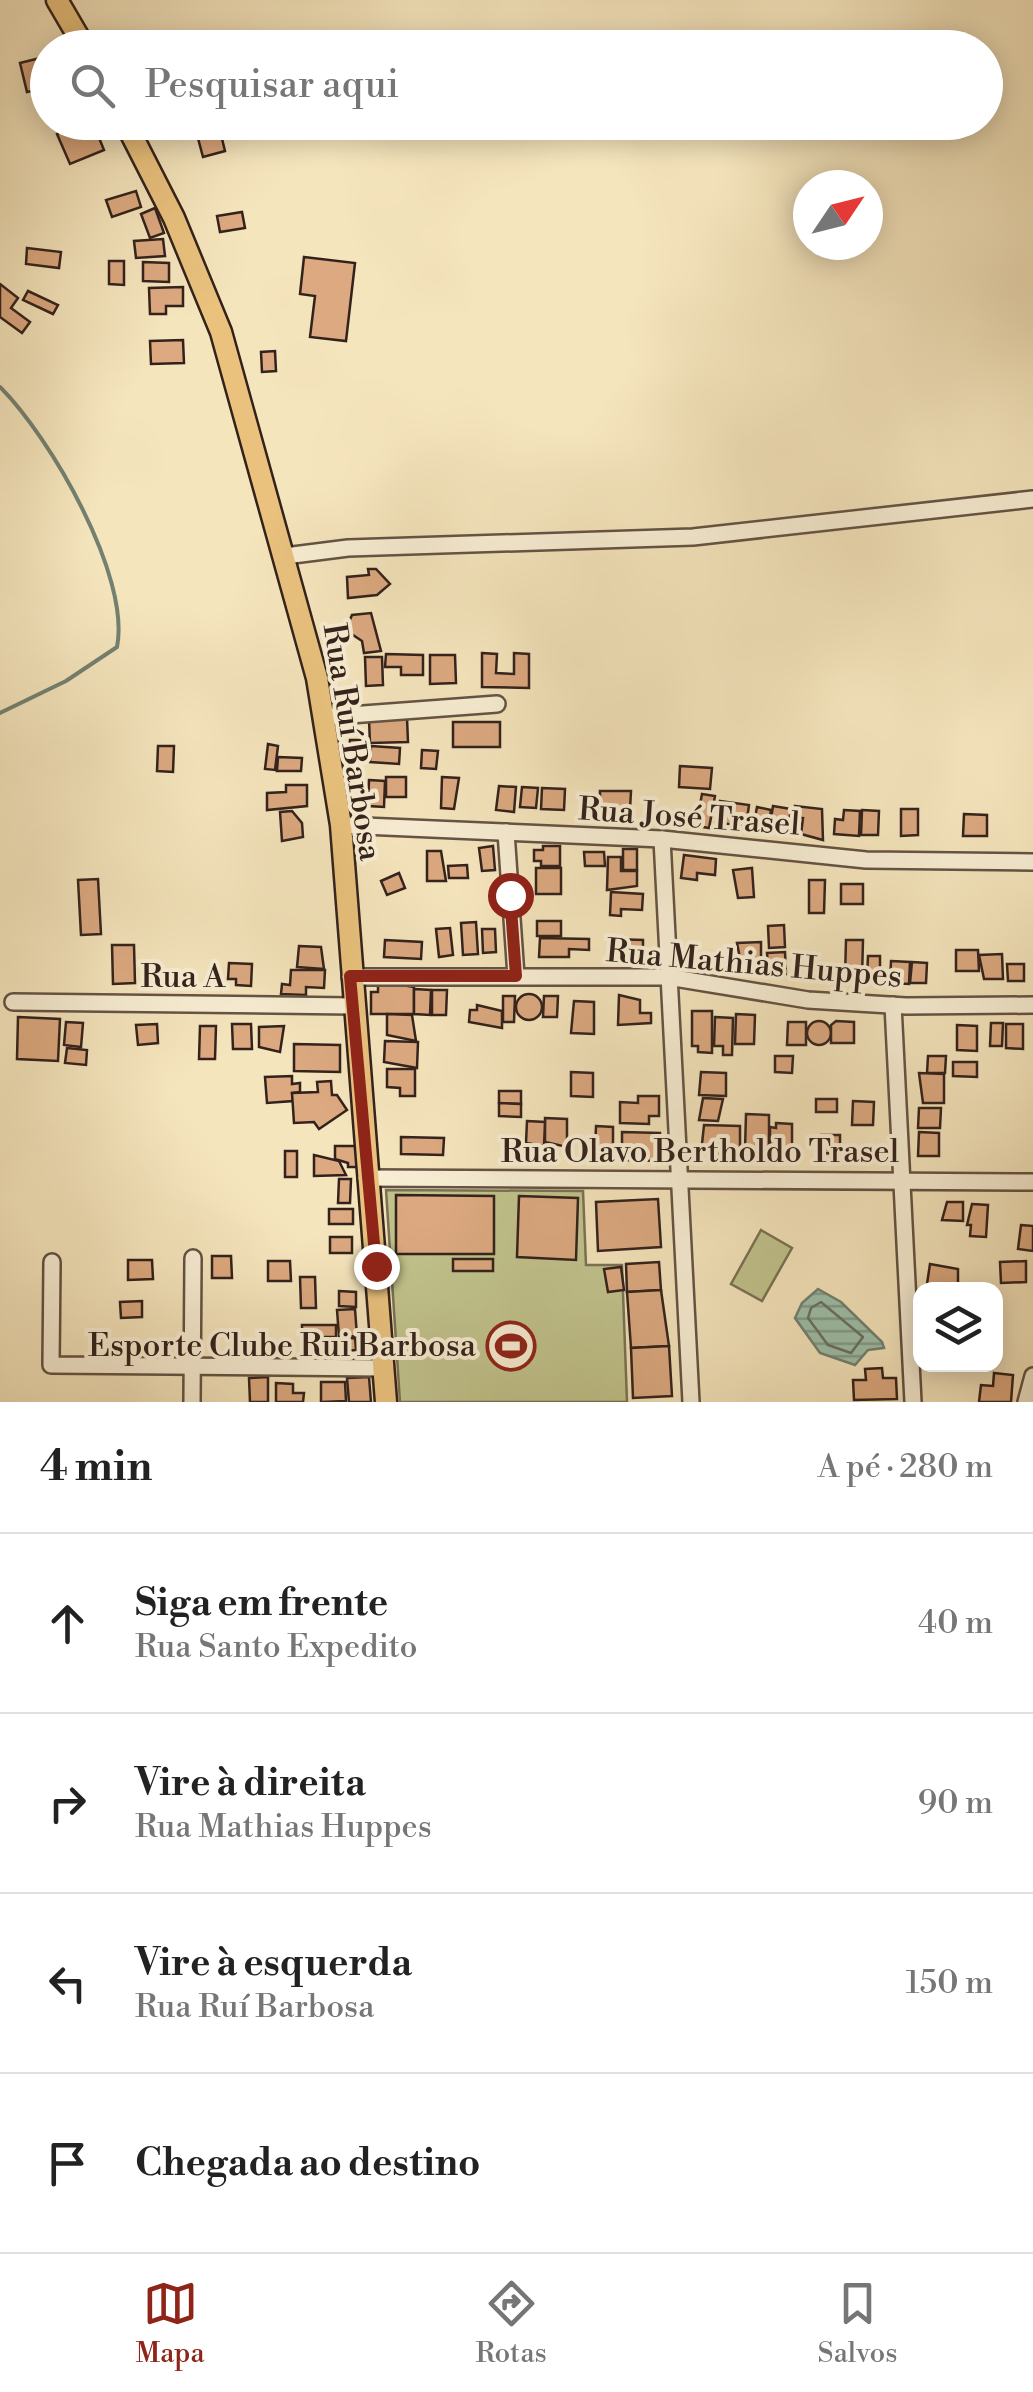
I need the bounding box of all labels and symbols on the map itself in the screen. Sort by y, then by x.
north arrow [793,170,883,260]
street label: Rua Ruí Barbosa [314,621,391,864]
street label: Rua José Trasel [577,789,802,845]
route start [488,873,534,919]
street label: Rua Mathias Huppes [604,931,904,997]
street label: Rua A [140,957,227,997]
street label: Rua Olavo Bertholdo Trasel [501,1132,900,1172]
route end [354,1244,400,1290]
sports icon: Esporte Clube Rui Barbosa [485,1320,537,1372]
place label: Esporte Clube Rui Barbosa [88,1326,477,1366]

